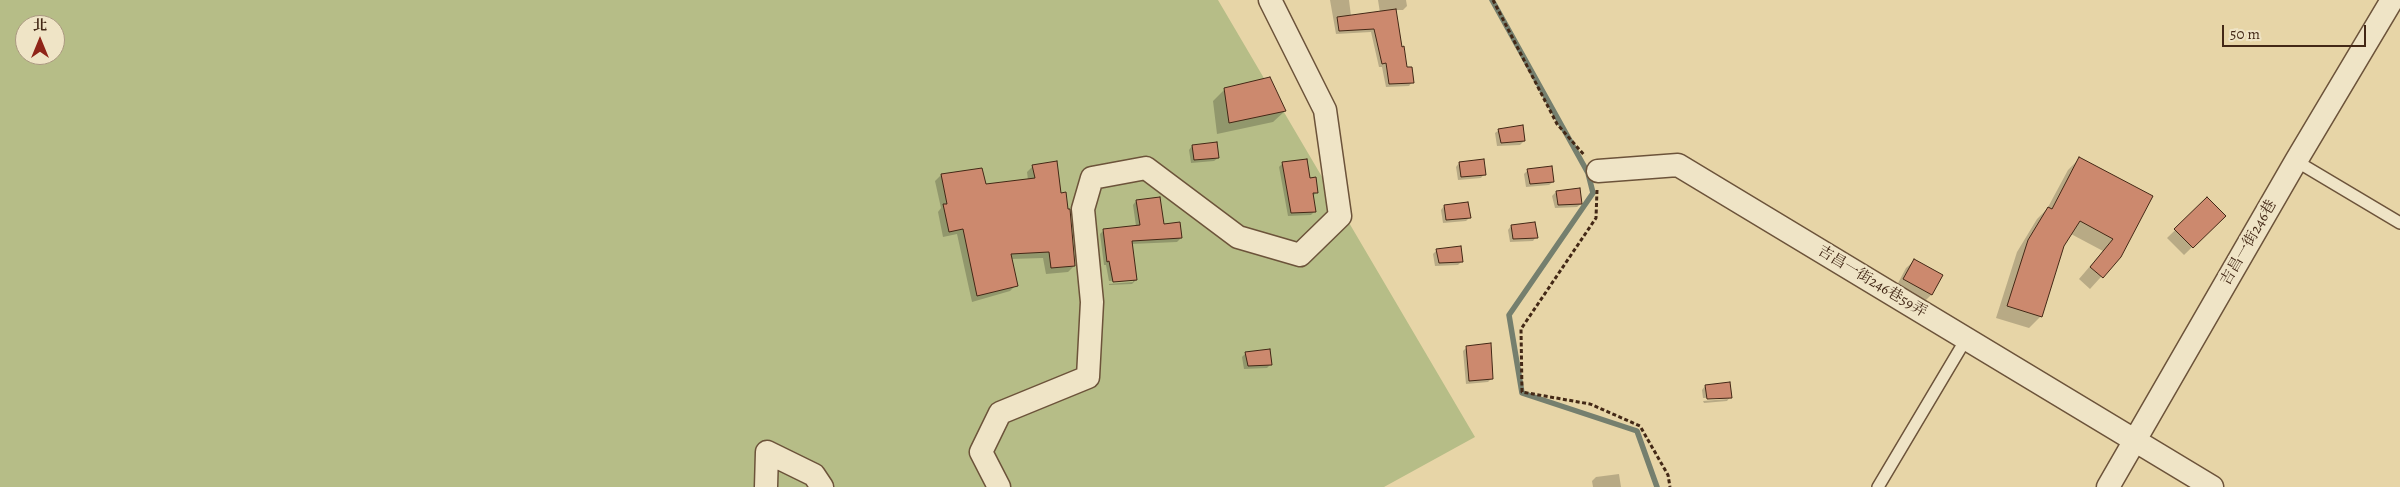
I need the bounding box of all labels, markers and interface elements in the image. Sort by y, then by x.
north arrow [15,15,65,65]
scale bar [2225,15,2369,47]
text: 北 [33,16,47,35]
text: 50 m [2230,24,2260,44]
street label: 吉昌一街246巷 [2217,197,2281,289]
street label: 吉昌一街246巷59弄 [1814,242,1930,322]

